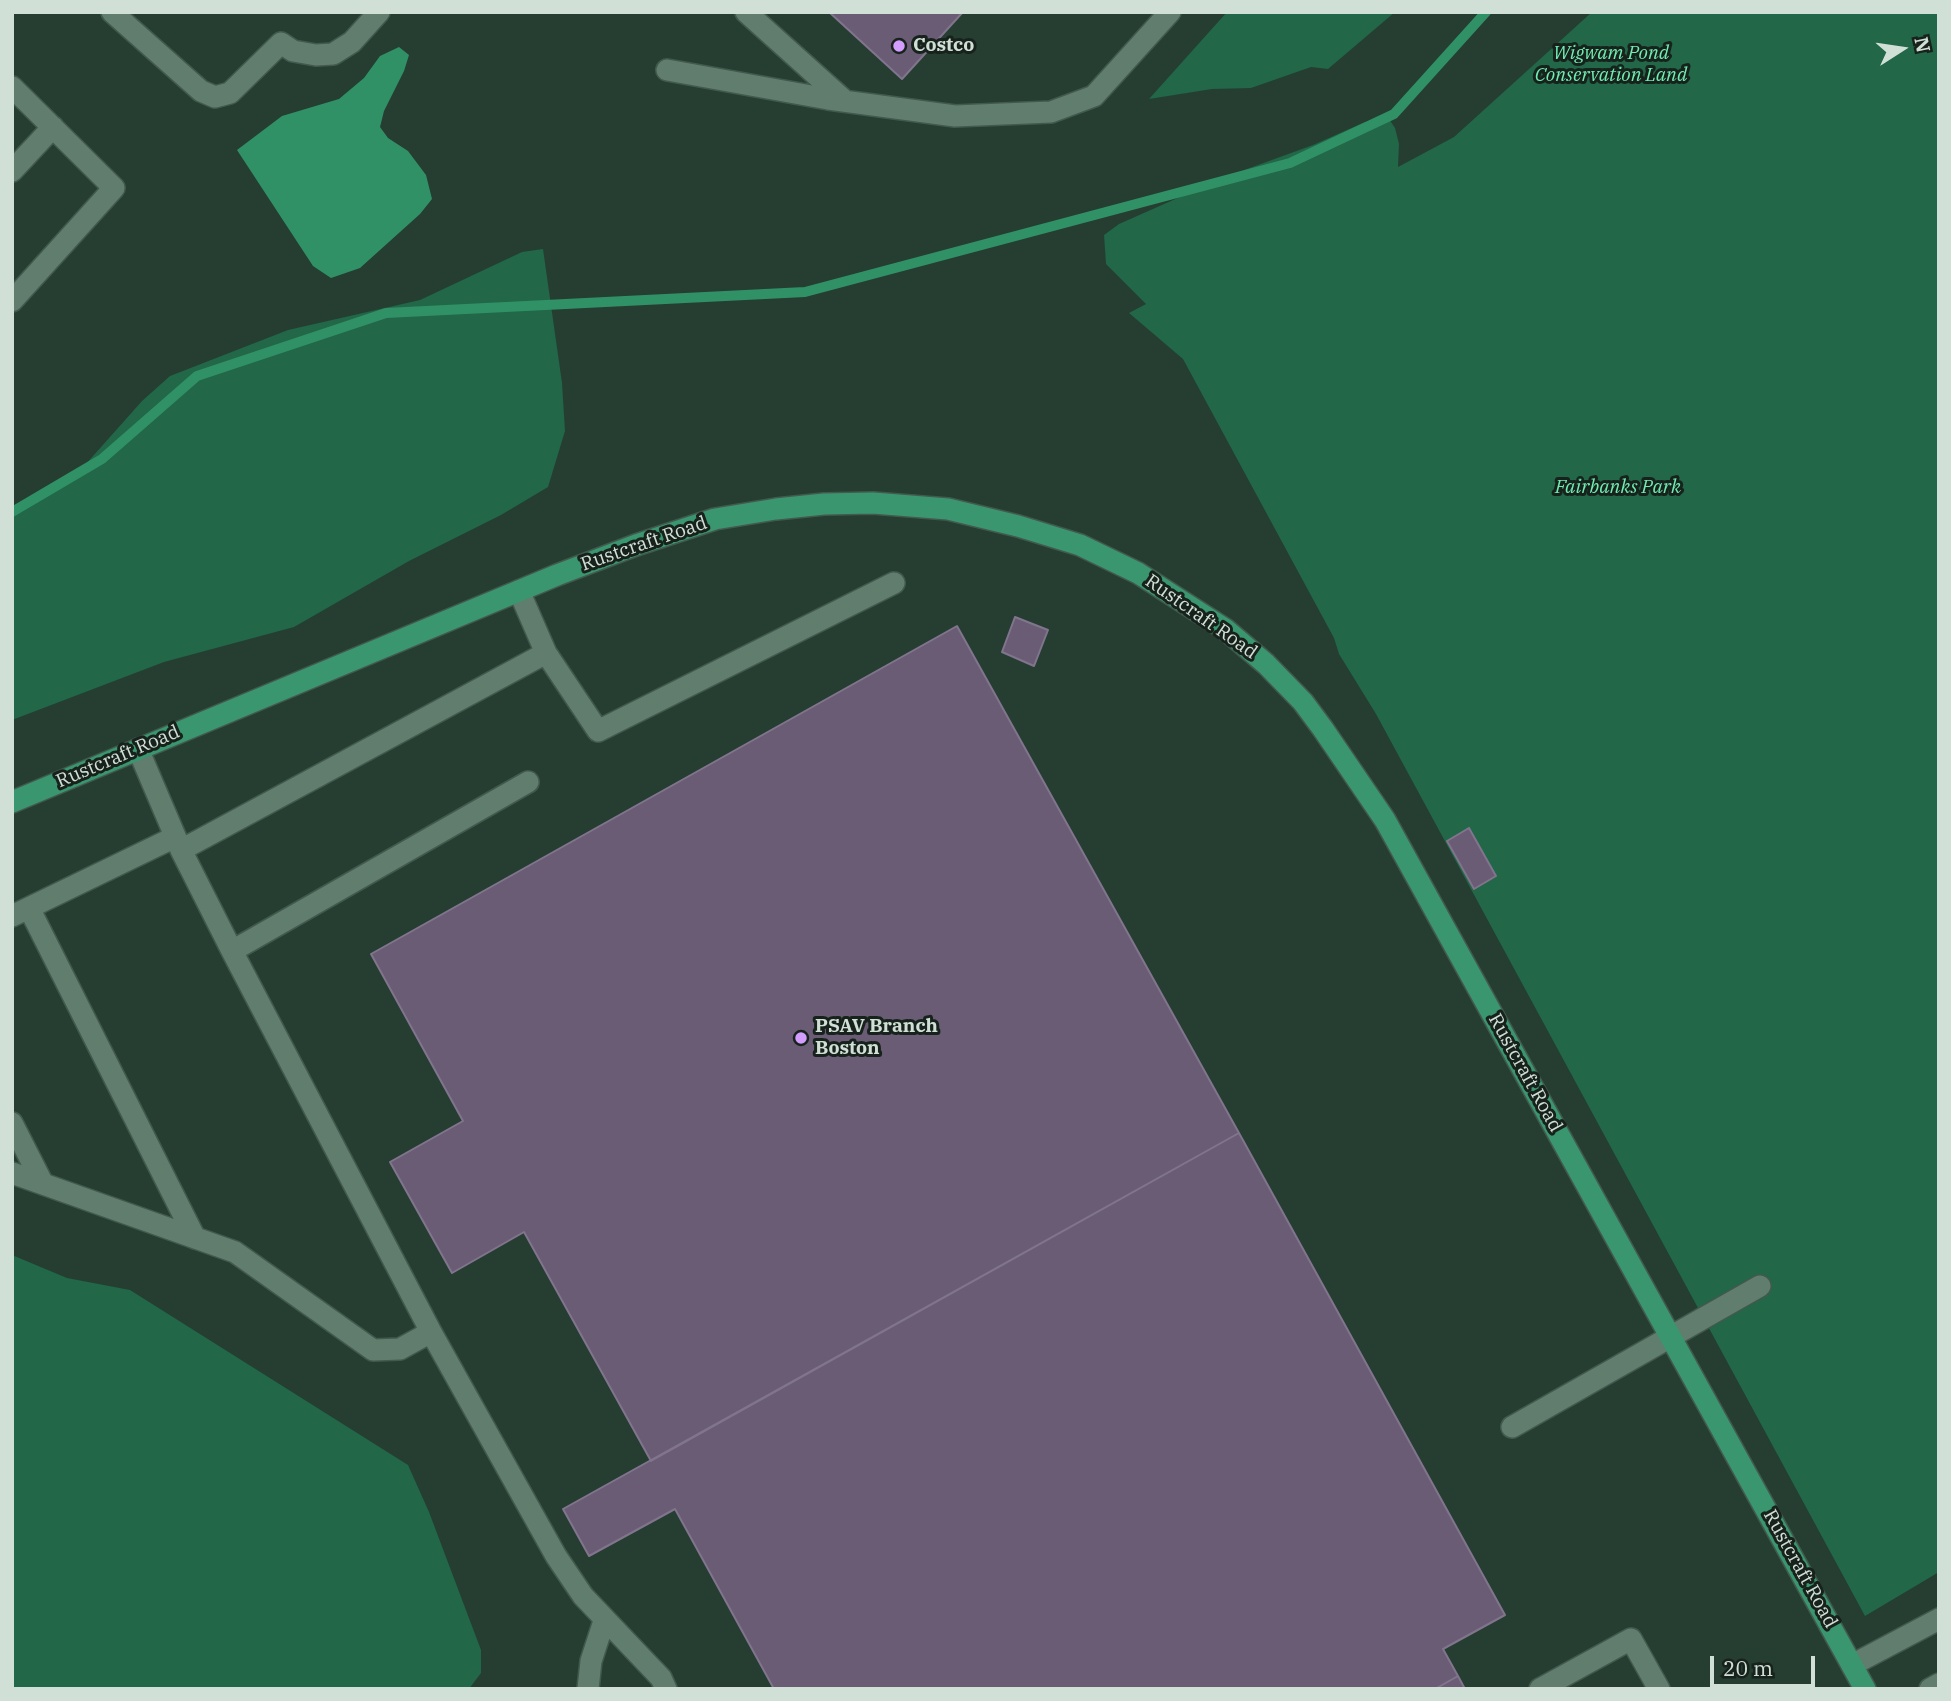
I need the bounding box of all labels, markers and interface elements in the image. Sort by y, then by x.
north arrow [1867,14,1937,84]
place label: Costco [913,35,974,57]
text: N [1909,35,1936,54]
marker: Costco [891,38,907,54]
park label: Wigwam Pond Conservation Land [1535,43,1687,87]
park label: Fairbanks Park [1555,477,1681,499]
street label: Rustcraft Road [578,512,710,576]
street label: Rustcraft Road [1141,570,1261,664]
street label: Rustcraft Road [53,721,183,793]
street label: Rustcraft Road [1483,1010,1567,1136]
place label: PSAV Branch Boston [815,1016,938,1060]
marker: PSAV Branch Boston [793,1030,809,1046]
street label: Rustcraft Road [1758,1506,1842,1632]
scale bar [1713,1642,1818,1686]
text: 20 m [1723,1654,1773,1682]

